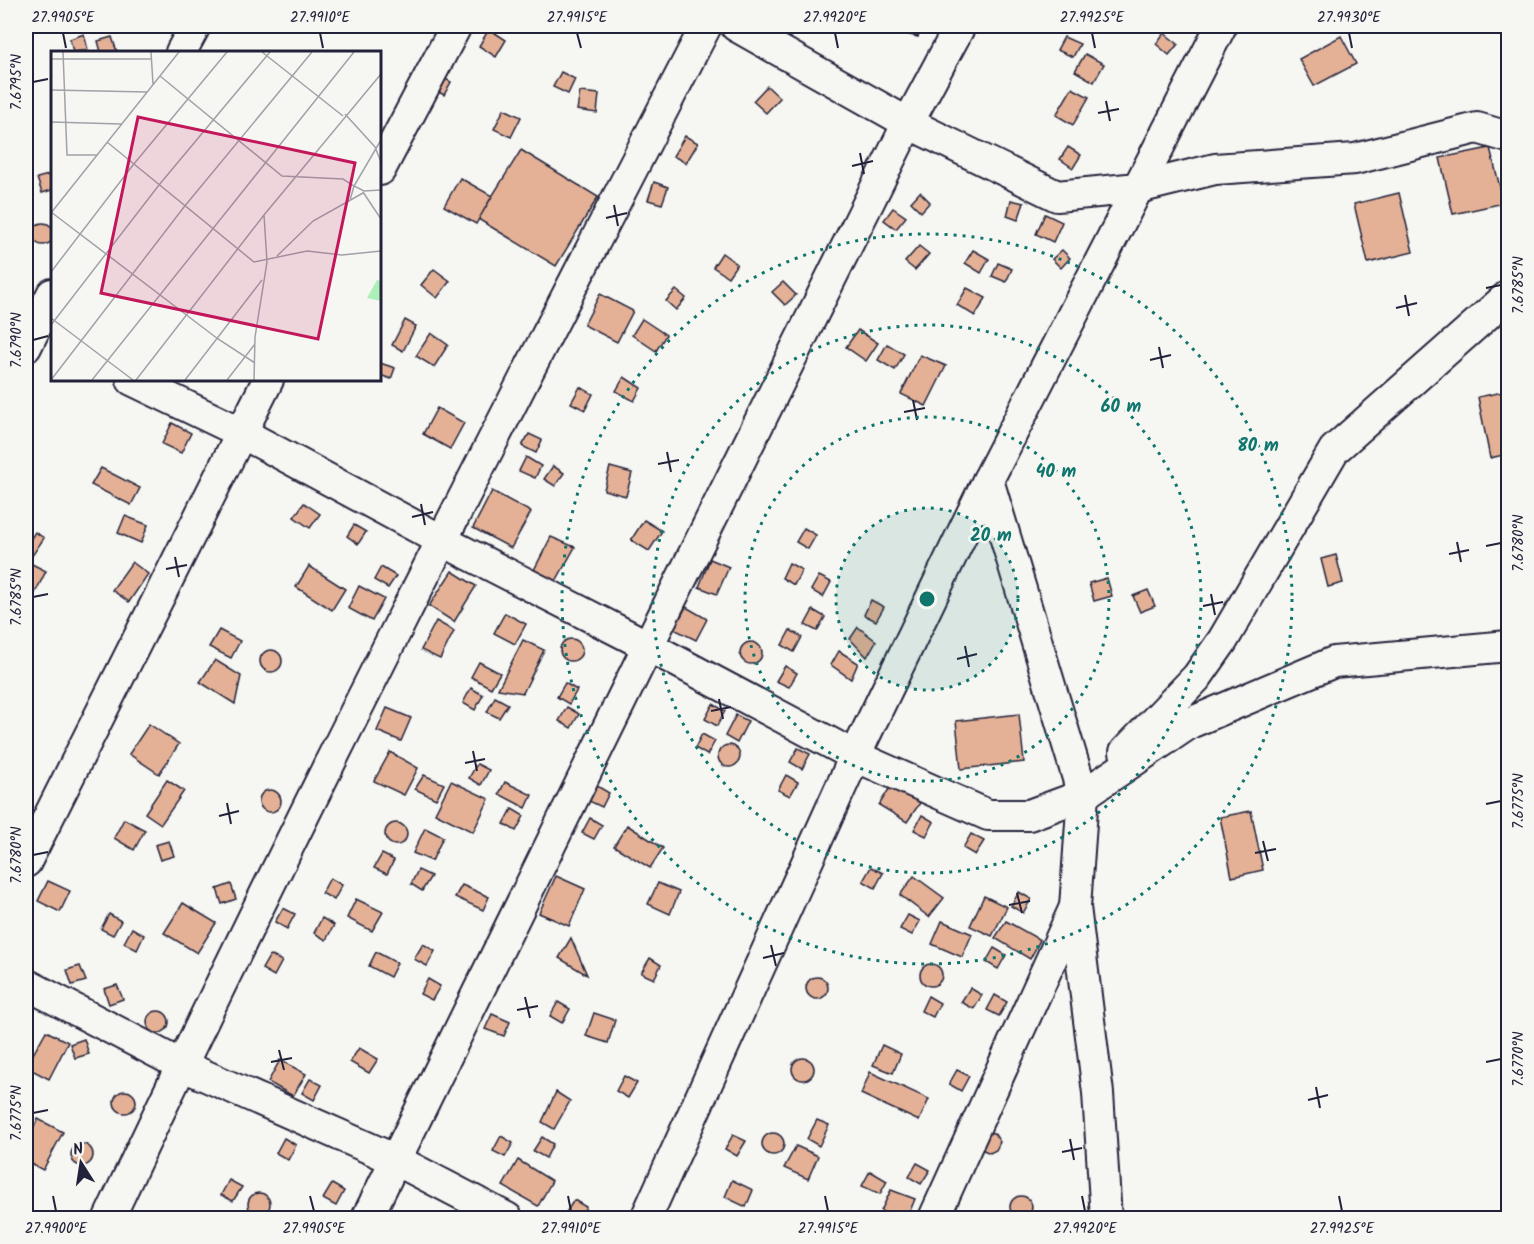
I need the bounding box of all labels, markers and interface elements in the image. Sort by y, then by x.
text: 27.9905°E [31,6,96,30]
text: 27.9910°E [290,6,351,30]
text: 27.9915°E [547,6,608,30]
text: 27.9920°E [803,6,868,30]
text: 27.9925°E [1060,6,1125,30]
text: 27.9930°E [1317,6,1382,30]
inset map [51,51,381,381]
text: 7.6795°N [5,54,29,110]
text: 7.6785°N [1507,256,1531,314]
text: 7.6790°N [5,312,29,368]
text: 60 m [1101,393,1142,422]
text: 80 m [1237,432,1279,461]
text: 40 m [1036,458,1077,487]
text: 7.6780°N [1507,514,1531,572]
text: 20 m [970,522,1012,551]
text: 7.6785°N [5,568,29,626]
centre of rings [917,589,937,609]
text: 7.6775°N [1507,773,1531,829]
text: 7.6780°N [5,826,29,884]
text: 7.6770°N [1507,1031,1531,1087]
text: 7.6775°N [5,1085,29,1141]
north arrow [51,1133,111,1193]
text: N [71,1137,86,1163]
text: 27.9900°E [25,1217,89,1241]
text: 27.9905°E [282,1217,347,1241]
text: 27.9910°E [541,1217,602,1241]
text: 27.9915°E [798,1217,859,1241]
text: 27.9920°E [1053,1217,1118,1241]
text: 27.9925°E [1310,1217,1375,1241]

